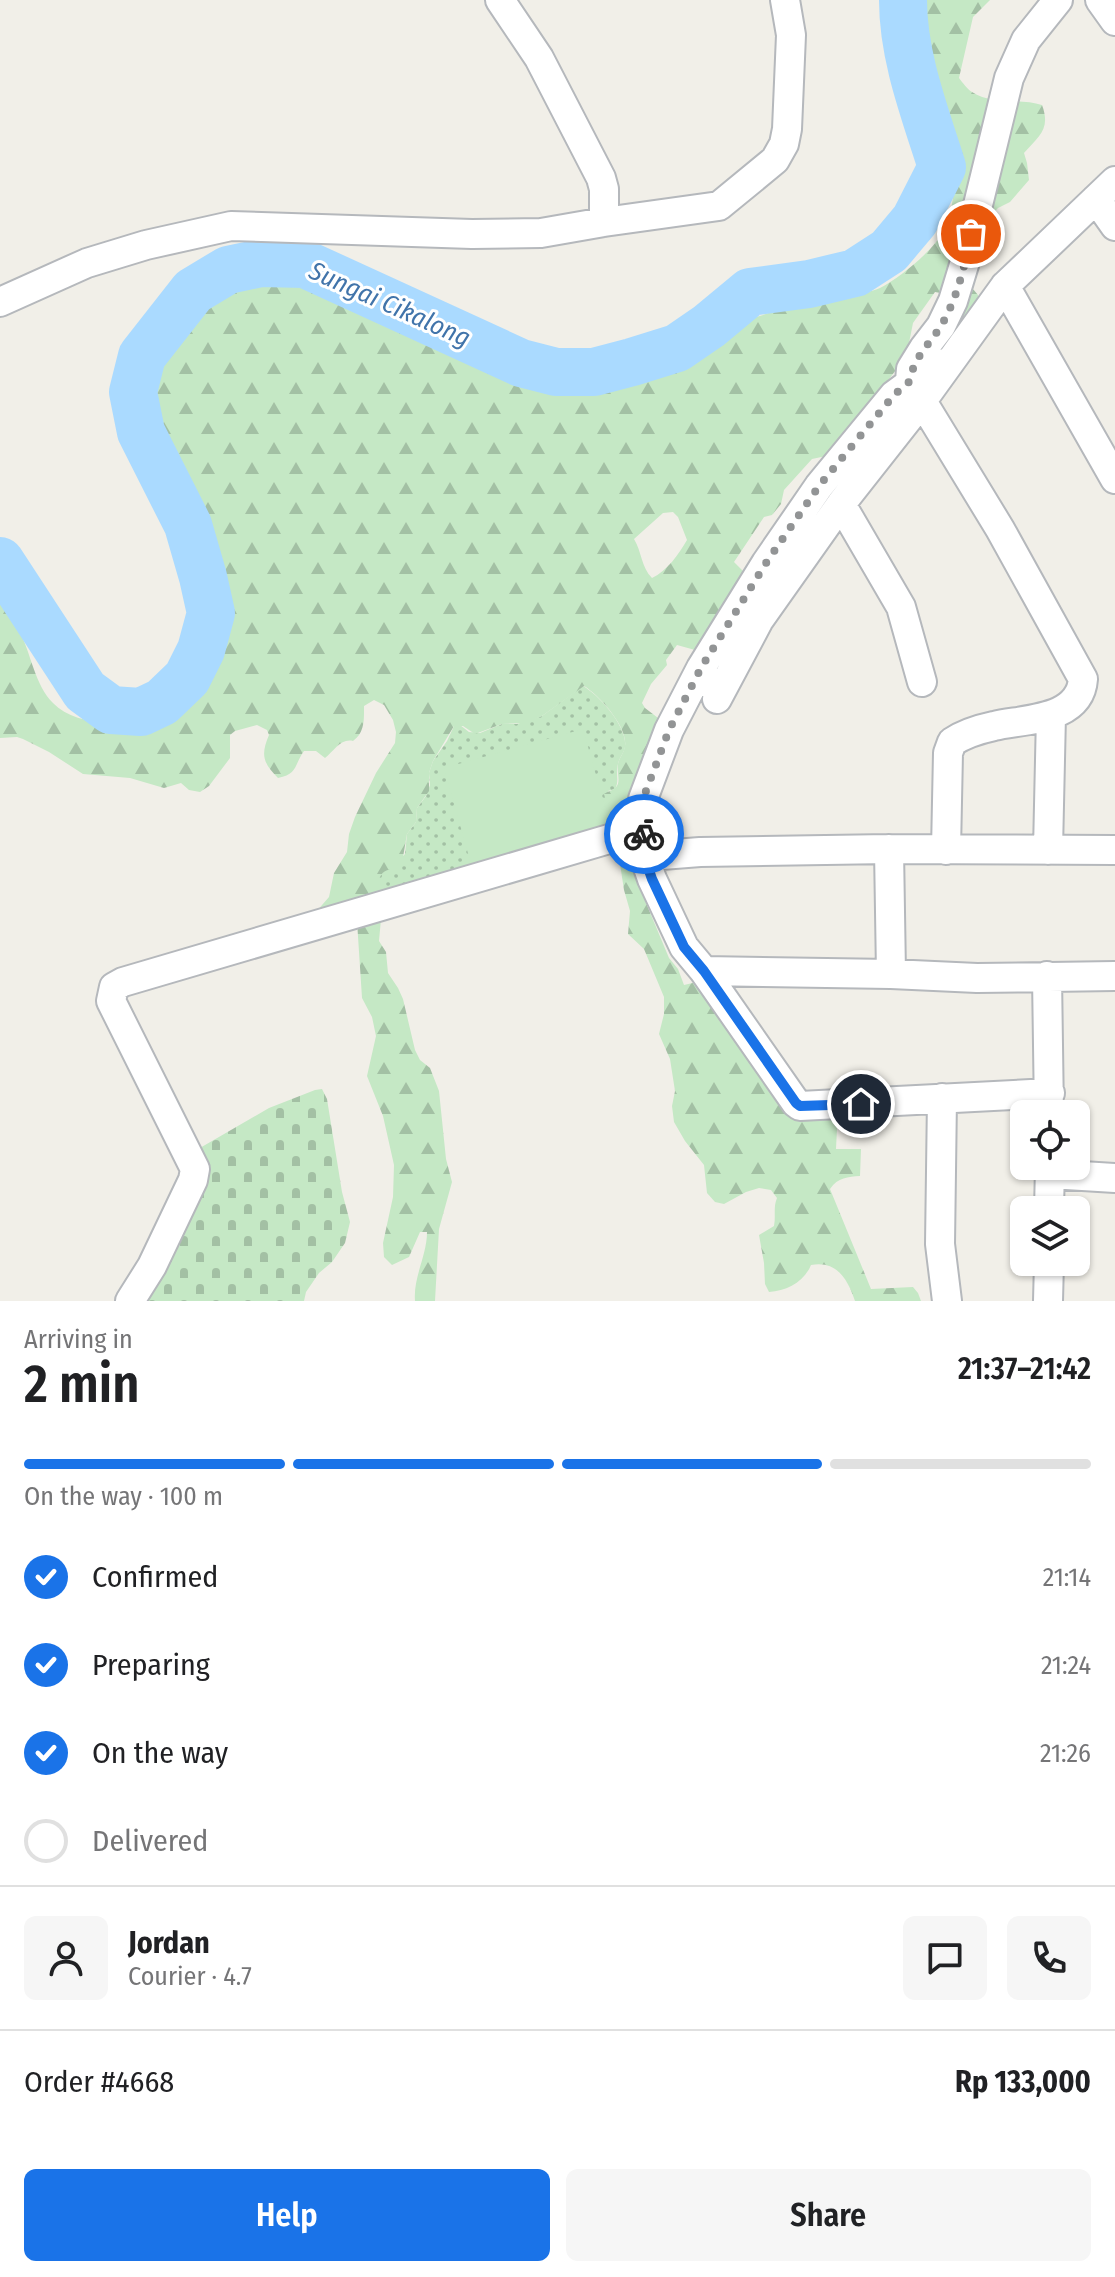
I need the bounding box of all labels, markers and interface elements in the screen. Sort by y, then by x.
pin [937,200,1005,268]
icon: bag [949,212,993,256]
water label: Sungai Cikalong [304,255,475,354]
courier [604,794,684,874]
icon: bike [622,812,666,856]
pin [827,1070,895,1138]
icon: home [839,1082,883,1126]
map controls [1010,1100,1090,1276]
button: locate [1010,1100,1090,1180]
button: layers [1010,1196,1090,1276]
text: Arriving in [24,1324,133,1355]
text: 21:37–21:42 [958,1351,1091,1387]
text: 2 min [24,1353,140,1416]
text: On the way · 100 m [24,1481,223,1512]
icon: check [24,1555,68,1599]
text: Confirmed [92,1559,218,1595]
text: 21:14 [1043,1562,1091,1593]
icon: check [24,1643,68,1687]
text: Preparing [92,1647,210,1683]
text: 21:24 [1041,1650,1091,1681]
icon: check [24,1731,68,1775]
text: On the way [92,1735,228,1771]
text: 21:26 [1040,1738,1091,1769]
text: Delivered [92,1823,208,1859]
button: person [24,1916,108,2000]
button: chat [903,1916,987,2000]
button: phone [1007,1916,1091,2000]
text: Jordan [128,1925,210,1961]
text: Courier · 4.7 [128,1961,252,1992]
text: Order #4668 [24,2064,174,2100]
text: Rp 133,000 [955,2064,1091,2100]
button: Help [24,2169,550,2261]
button: Share [566,2169,1091,2261]

